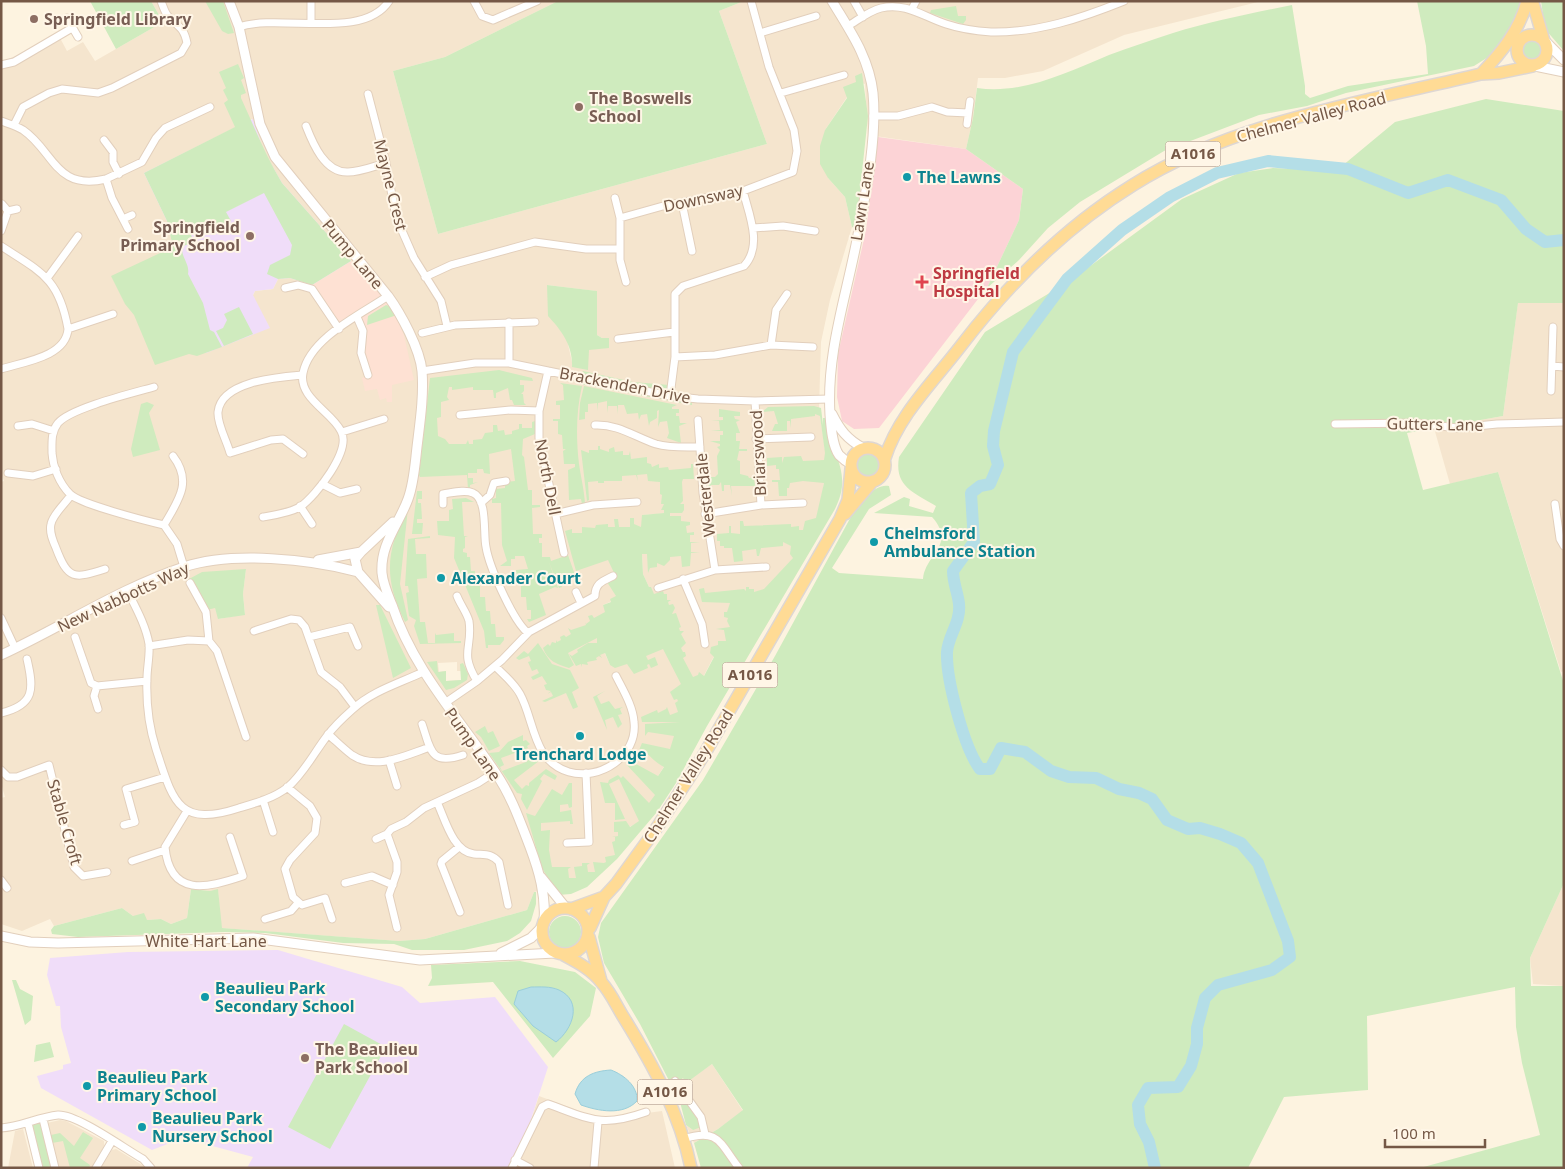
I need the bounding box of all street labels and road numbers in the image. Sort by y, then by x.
street label: Chelmer Valley Road [1234,86,1388,148]
street label: Mayne Crest [369,137,413,233]
road number: A1016 [1166,142,1220,166]
street label: Lawn Lane [845,160,879,242]
street label: Downsway [661,179,746,217]
street label: Pump Lane [317,214,389,294]
street label: Brackenden Drive [557,361,693,409]
street label: Briarswood [745,409,771,497]
street label: Gutters Lane [1386,412,1484,436]
street label: North Dell [530,437,566,517]
street label: Westerdale [690,452,720,538]
street label: New Nabbotts Way [53,556,193,637]
road number: A1016 [722,662,778,688]
street label: Pump Lane [440,703,506,785]
street label: Chelmer Valley Road [638,705,738,847]
street label: Stable Croft [42,777,88,868]
street label: White Hart Lane [145,930,267,952]
road number: A1016 [638,1080,692,1104]

